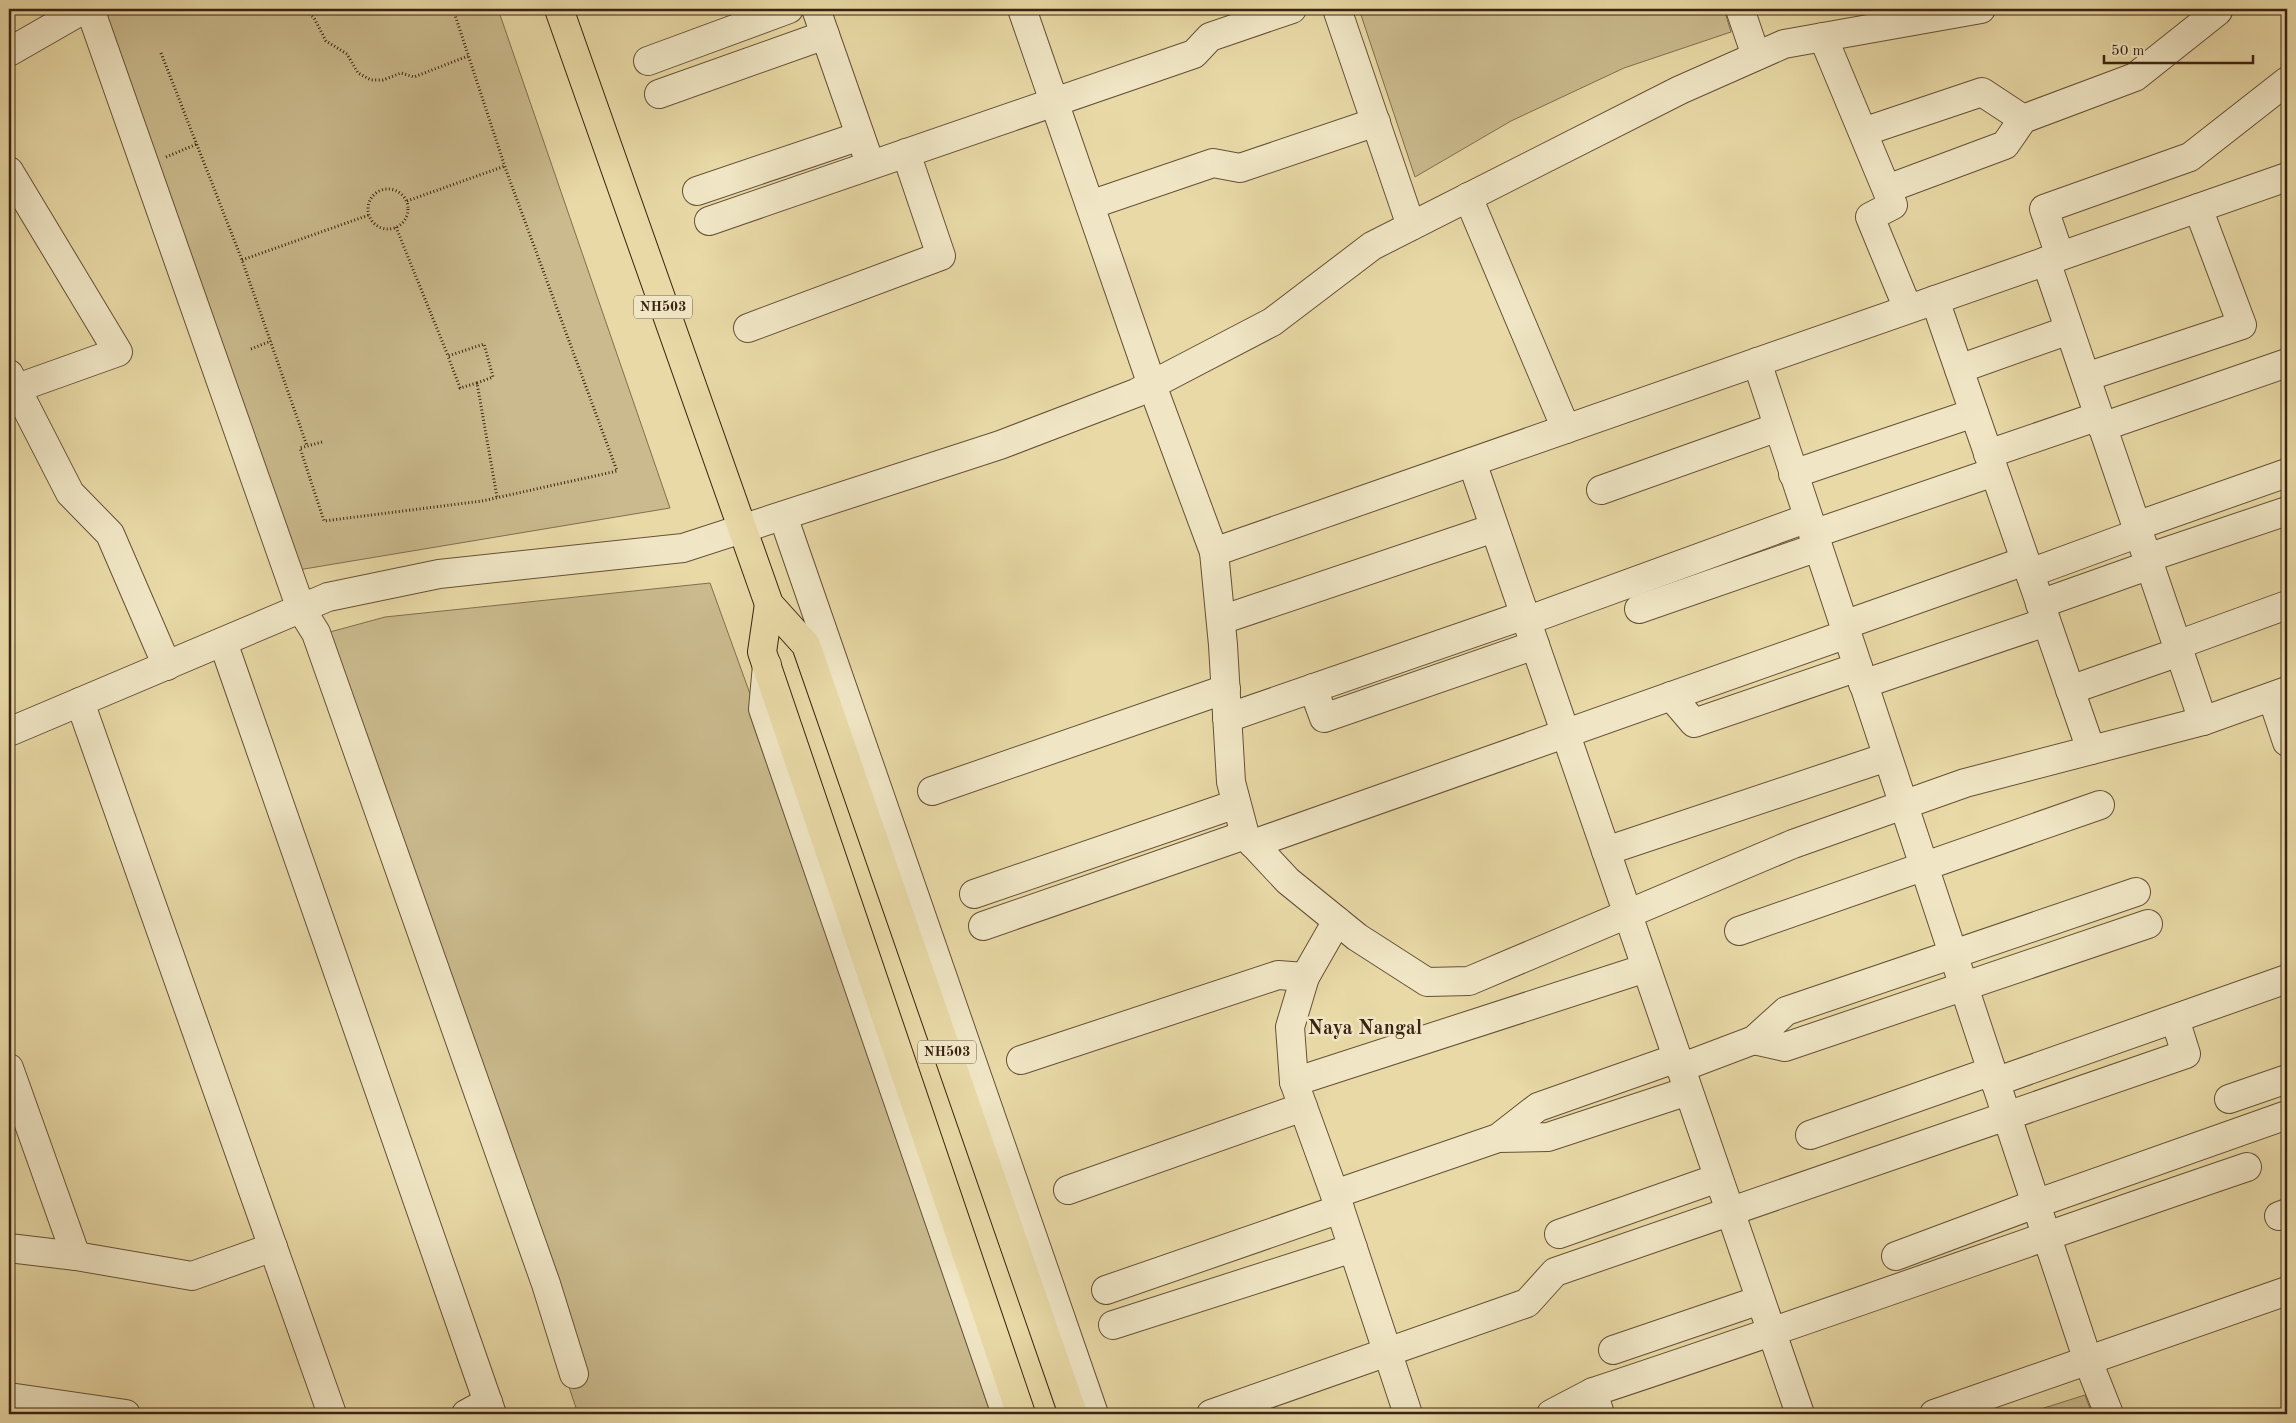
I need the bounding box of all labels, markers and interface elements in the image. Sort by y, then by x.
scale bar [2104,32,2252,64]
text: 50 m [2111,44,2145,59]
road number: NH503 [634,296,692,318]
district label: Naya Nangal [1308,1019,1422,1039]
road number: NH503 [918,1040,976,1064]

